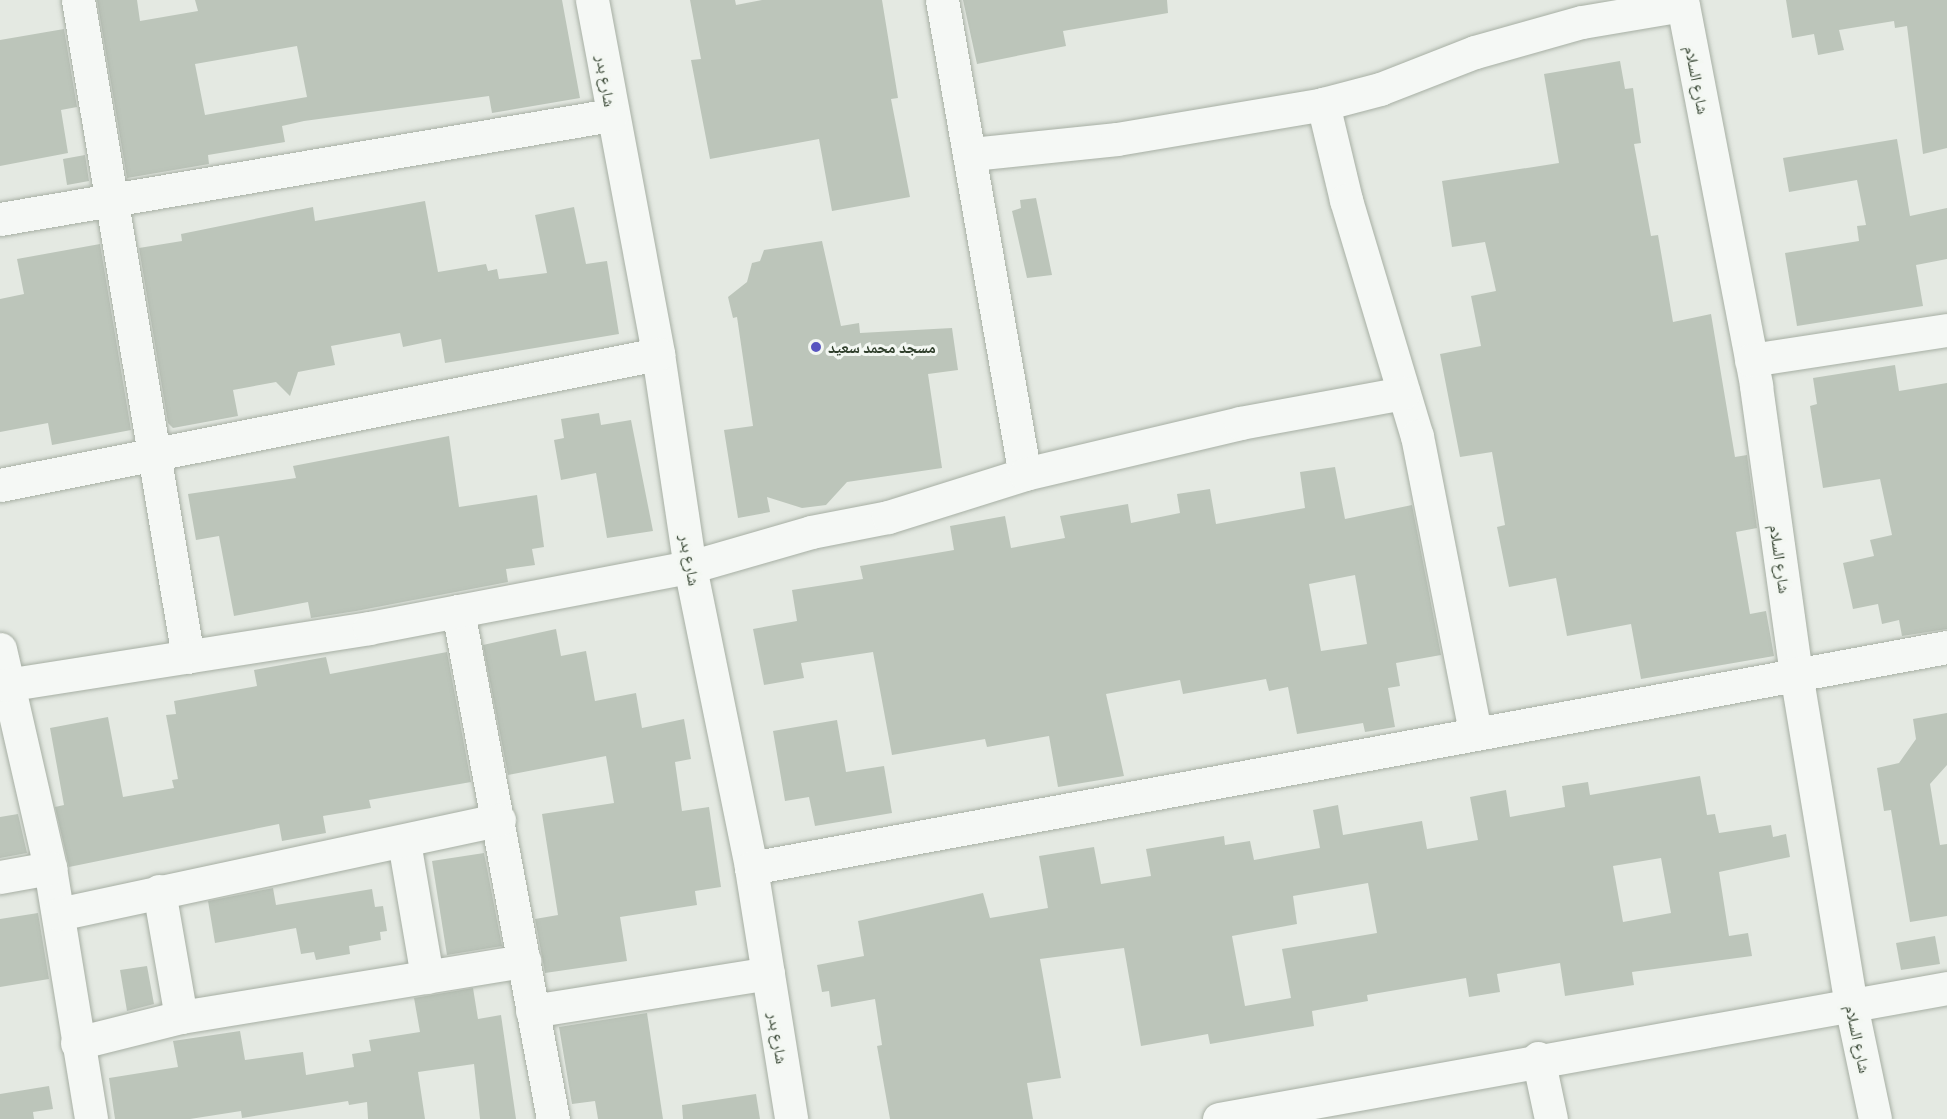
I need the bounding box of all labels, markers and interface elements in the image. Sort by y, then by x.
street label: شارع السلام [1681,44,1713,116]
street label: شارع بدر [592,54,620,108]
place label: مسجد محمد سعيد [828,337,936,357]
marker: مسجد محمد سعيد [809,340,823,354]
street label: شارع السلام [1766,523,1794,595]
street label: شارع بدر [676,533,704,587]
street label: شارع السلام [1841,1003,1875,1075]
street label: شارع بدر [764,1011,792,1065]

